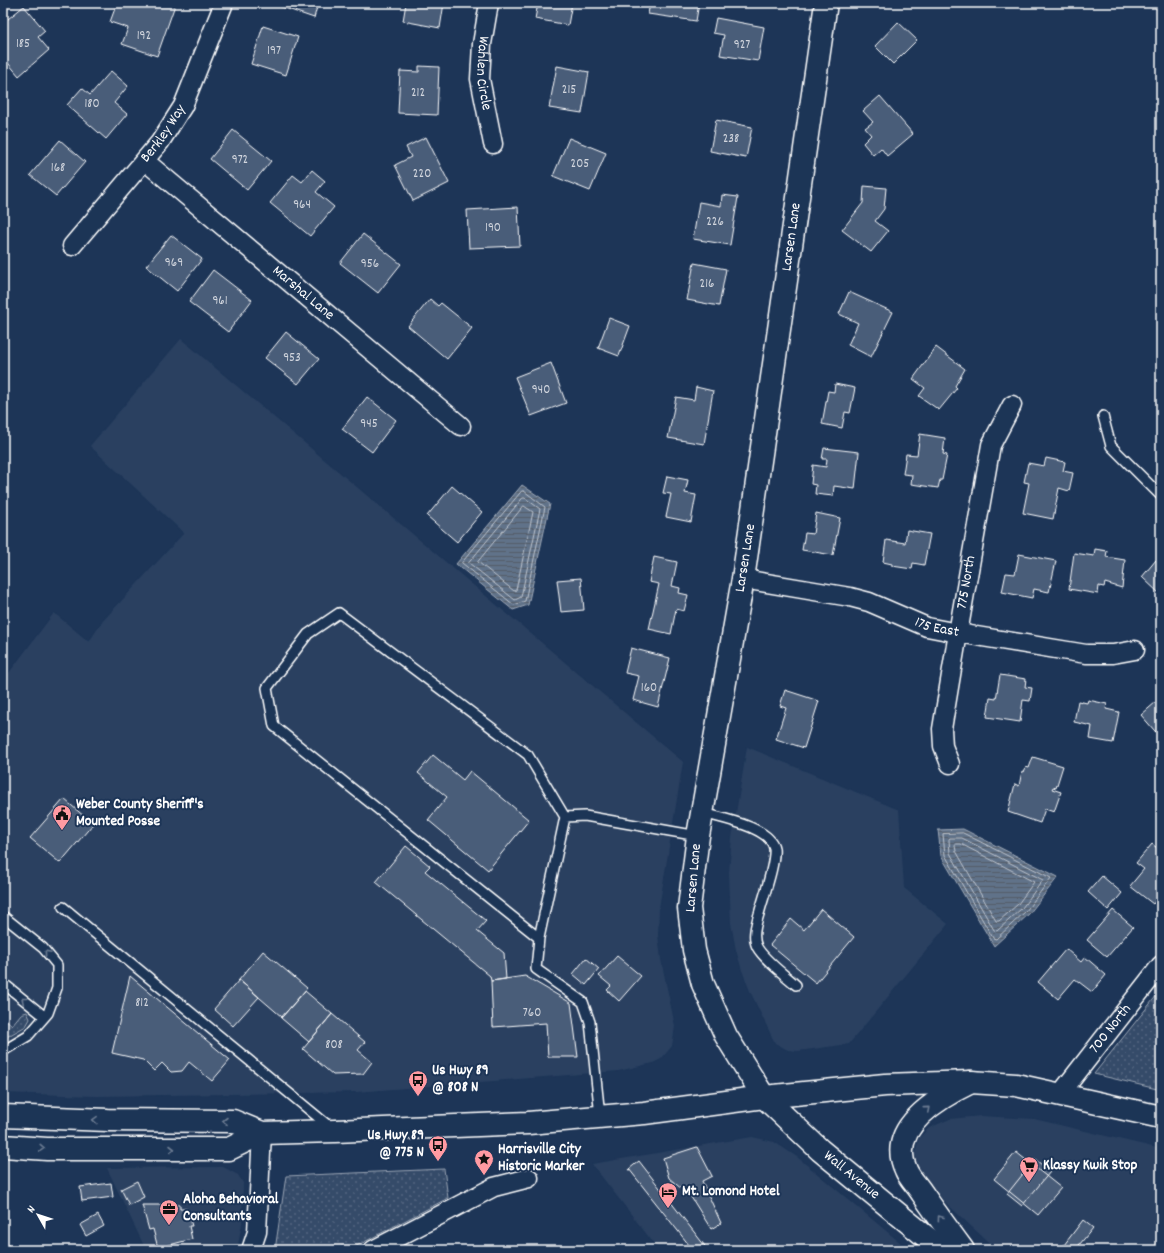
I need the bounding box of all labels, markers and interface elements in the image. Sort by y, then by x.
house number: 192 [137,27,151,46]
street label: Wahlen Circle [469,34,497,113]
house number: 185 [16,35,30,54]
house number: 927 [734,36,750,55]
house number: 197 [267,42,281,61]
house number: 215 [562,81,576,100]
house number: 212 [411,84,425,103]
house number: 180 [84,95,100,114]
street label: Berkley Way [136,100,192,168]
house number: 238 [723,130,739,149]
house number: 972 [232,151,248,170]
house number: 205 [571,155,589,174]
house number: 168 [51,159,65,178]
house number: 220 [413,165,431,184]
house number: 964 [293,196,311,215]
street label: Larsen Lane [776,201,808,273]
house number: 226 [706,213,724,232]
house number: 190 [485,219,501,238]
house number: 969 [165,254,183,273]
house number: 956 [361,255,379,274]
street label: Marshal Lane [267,261,339,326]
house number: 216 [700,275,714,294]
house number: 961 [212,292,228,311]
house number: 953 [283,349,301,368]
house number: 940 [532,381,550,400]
house number: 945 [360,415,378,434]
street label: Larsen Lane [730,522,762,594]
street label: 775 North [951,554,982,611]
street label: 175 East [911,612,961,644]
house number: 160 [641,679,657,698]
place label: Weber County Sheriff's Mounted Posse [76,794,204,833]
public building icon: Weber County Sheriff's Mounted Posse [51,803,73,831]
street label: Larsen Lane [680,842,708,913]
one-way arrow [44,950,51,957]
house number: 812 [135,994,149,1013]
one-way arrow [21,997,28,1004]
street label: 700 North [1084,1000,1137,1059]
house number: 760 [523,1004,541,1023]
house number: 808 [325,1036,343,1055]
place label: Us Hwy 89 @ 808 N [432,1060,489,1099]
bus stop icon: Us Hwy 89 @ 808 N [407,1069,429,1097]
one-way arrow [922,1106,930,1114]
one-way arrow [92,1116,98,1124]
one-way arrow [222,1117,228,1125]
place label: Us Hwy 89 @ 775 N [367,1125,424,1164]
bus stop icon: Us Hwy 89 @ 775 N [427,1134,449,1162]
place label: Harrisville City Historic Marker [498,1139,585,1178]
one-way arrow [39,1144,45,1153]
one-way arrow [169,1145,175,1153]
street label: Wall Avenue [818,1146,884,1206]
place icon: Harrisville City Historic Marker [473,1148,495,1176]
supermarket icon: Klassy Kwik Stop [1018,1155,1040,1183]
place label: Klassy Kwik Stop [1043,1155,1137,1177]
hotel icon: Mt. Lomond Hotel [657,1181,679,1209]
place label: Mt. Lomond Hotel [682,1181,780,1203]
place label: Aloha Behavioral Consultants [183,1189,279,1228]
north arrow [18,1195,58,1235]
office icon: Aloha Behavioral Consultants [158,1198,180,1226]
text: N [24,1202,40,1217]
one-way arrow [938,1216,945,1223]

